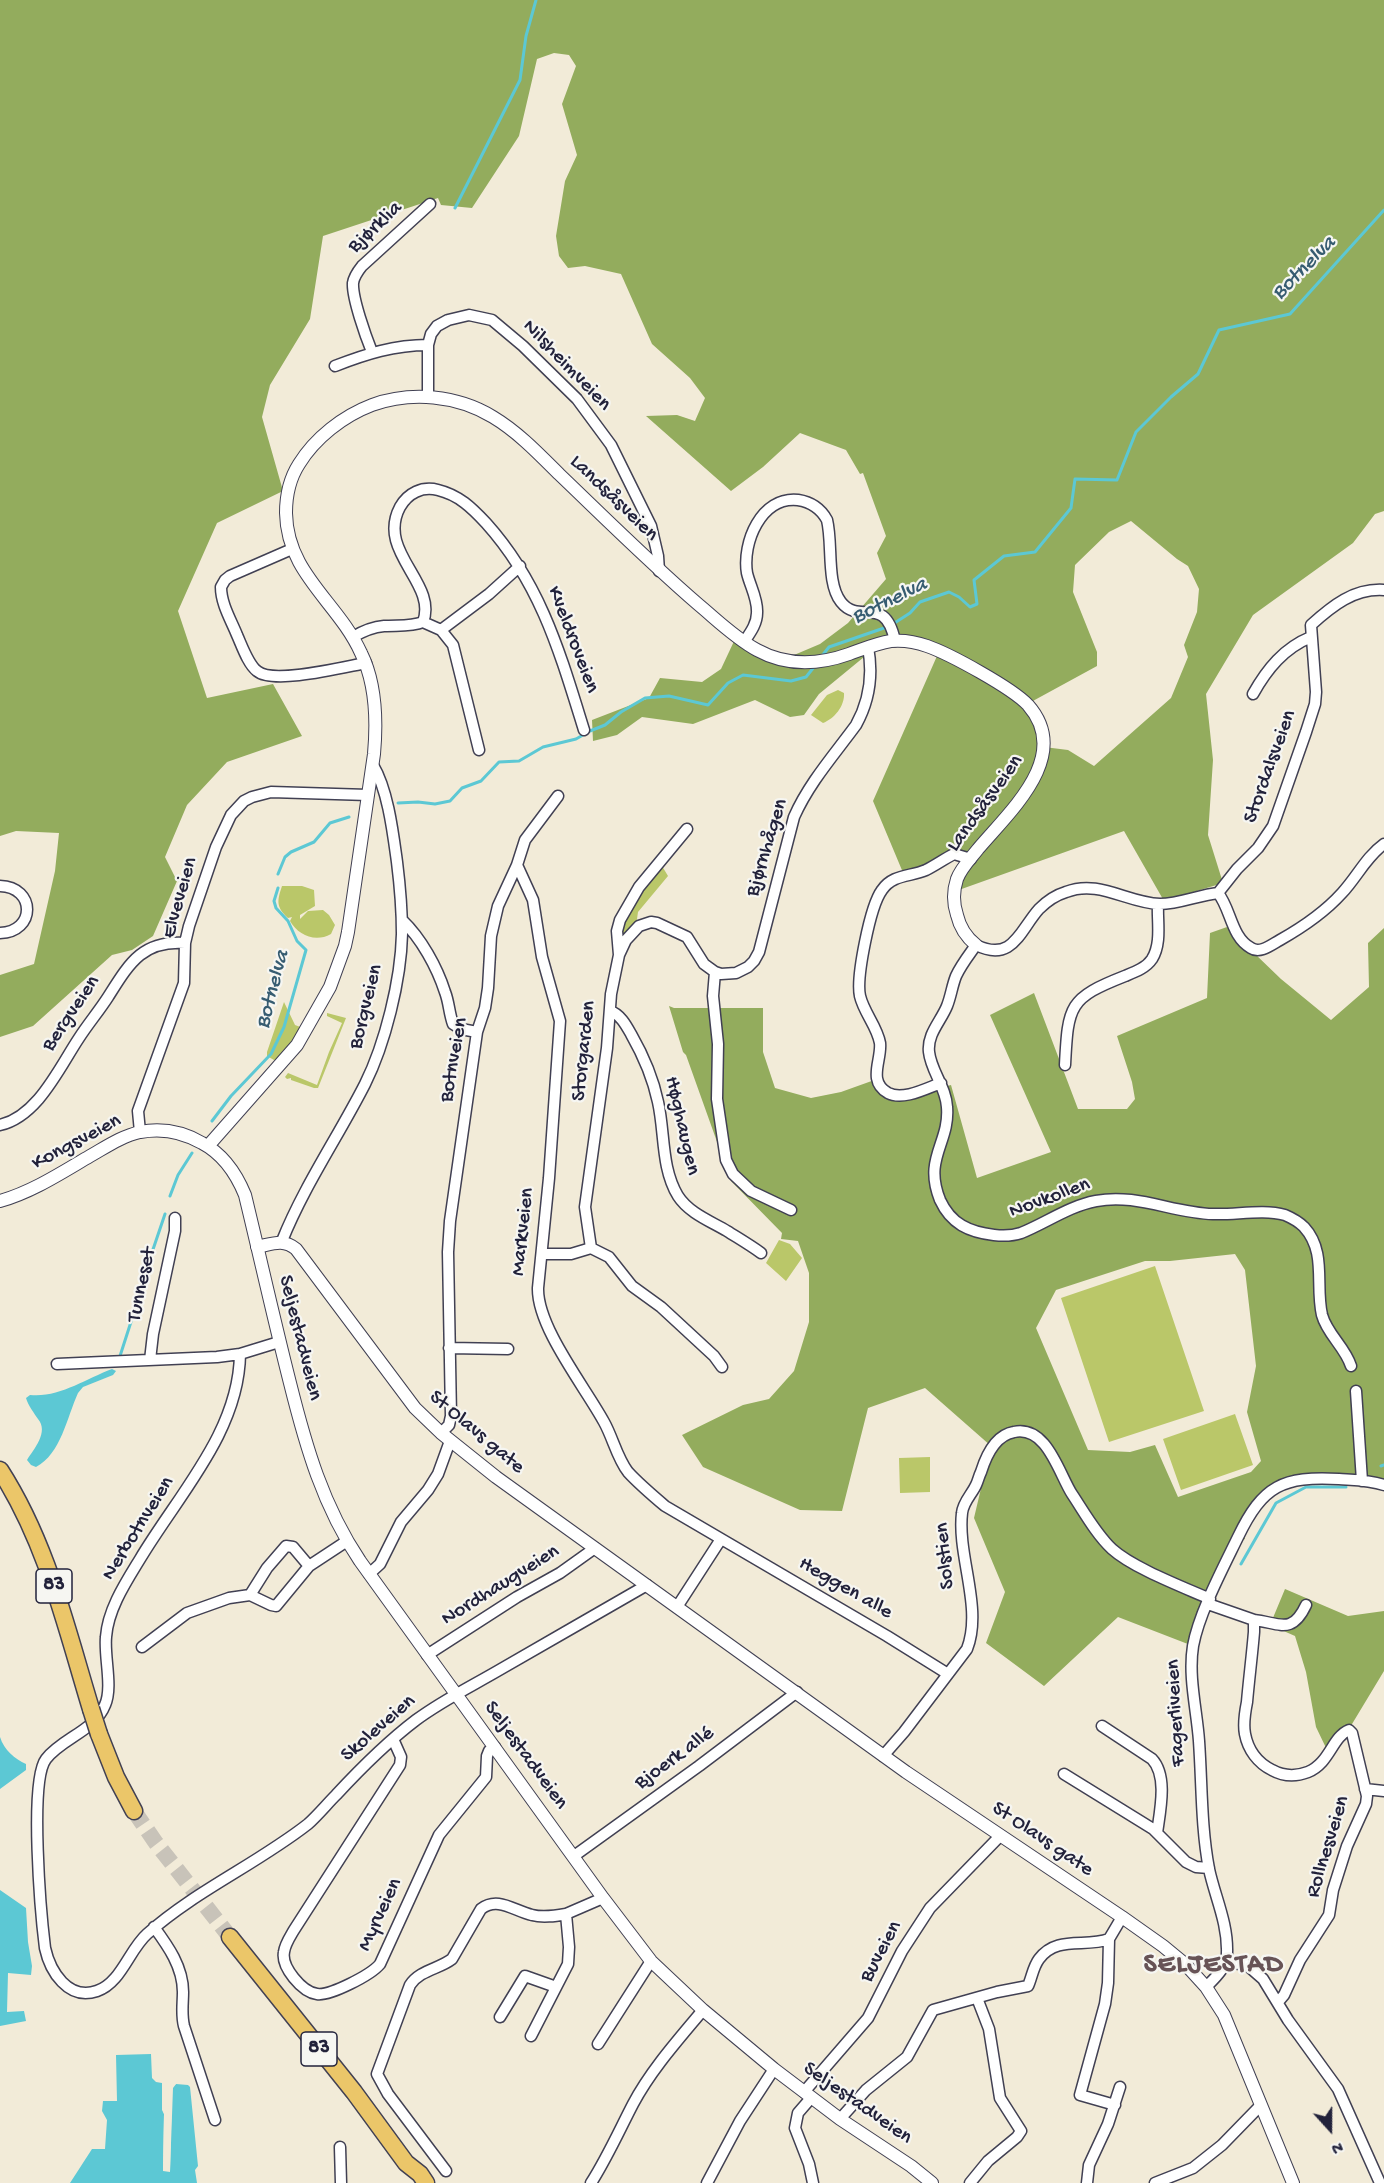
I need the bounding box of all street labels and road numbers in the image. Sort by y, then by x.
street label: Bjørklia [343,196,409,260]
street label: Nilsheimveien [516,315,616,417]
street label: Landsåsveien [563,450,663,548]
street label: Kveldroveien [540,583,604,697]
street label: Stordalsveien [1239,707,1303,827]
street label: Landsåsveien [942,750,1030,858]
street label: Bjørnhågen [741,796,795,900]
street label: Elveveien [157,855,205,941]
street label: Borgveien [344,962,390,1052]
street label: Bergveien [37,971,107,1057]
street label: Storgarden [567,1000,603,1102]
street label: Botnveien [435,1016,475,1104]
street label: Høghaugen [657,1074,705,1178]
street label: Kongsveien [28,1109,126,1177]
street label: Novkollen [1006,1173,1094,1225]
street label: Markveien [507,1187,541,1277]
street label: Tunneset [123,1245,163,1325]
street label: Seljestadveien [271,1273,327,1403]
street label: St Olavs gate [423,1386,529,1480]
street label: Nerbotnveien [97,1472,181,1586]
street label: Solstien [931,1522,961,1590]
street label: Nordhaugveien [437,1540,565,1632]
street label: Heggen alle [794,1552,896,1626]
road number: 83 [36,1569,72,1603]
street label: Fagerliveien [1162,1659,1192,1767]
street label: Skoleveien [336,1690,422,1768]
street label: Seljestadveien [477,1697,573,1815]
street label: Bjoerk allé [630,1722,720,1796]
street label: Rollnesveien [1302,1793,1356,1901]
street label: St Olavs gate [986,1797,1098,1883]
street label: Myrveien [353,1874,409,1956]
street label: Buveien [855,1917,909,1987]
road number: 83 [301,2032,337,2066]
street label: Seljestadveien [797,2057,917,2151]

